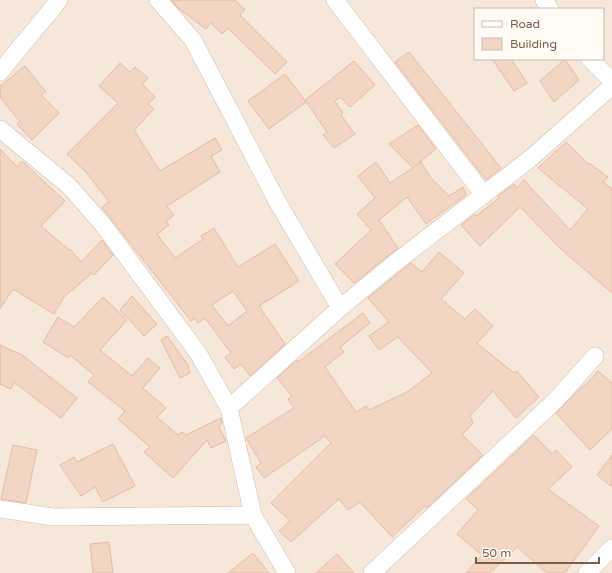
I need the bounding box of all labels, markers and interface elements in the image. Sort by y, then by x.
legend [474,8,604,60]
text: Road [510,17,540,31]
text: Building [510,37,557,51]
scale bar [476,539,599,565]
text: 50 m [482,546,511,560]

